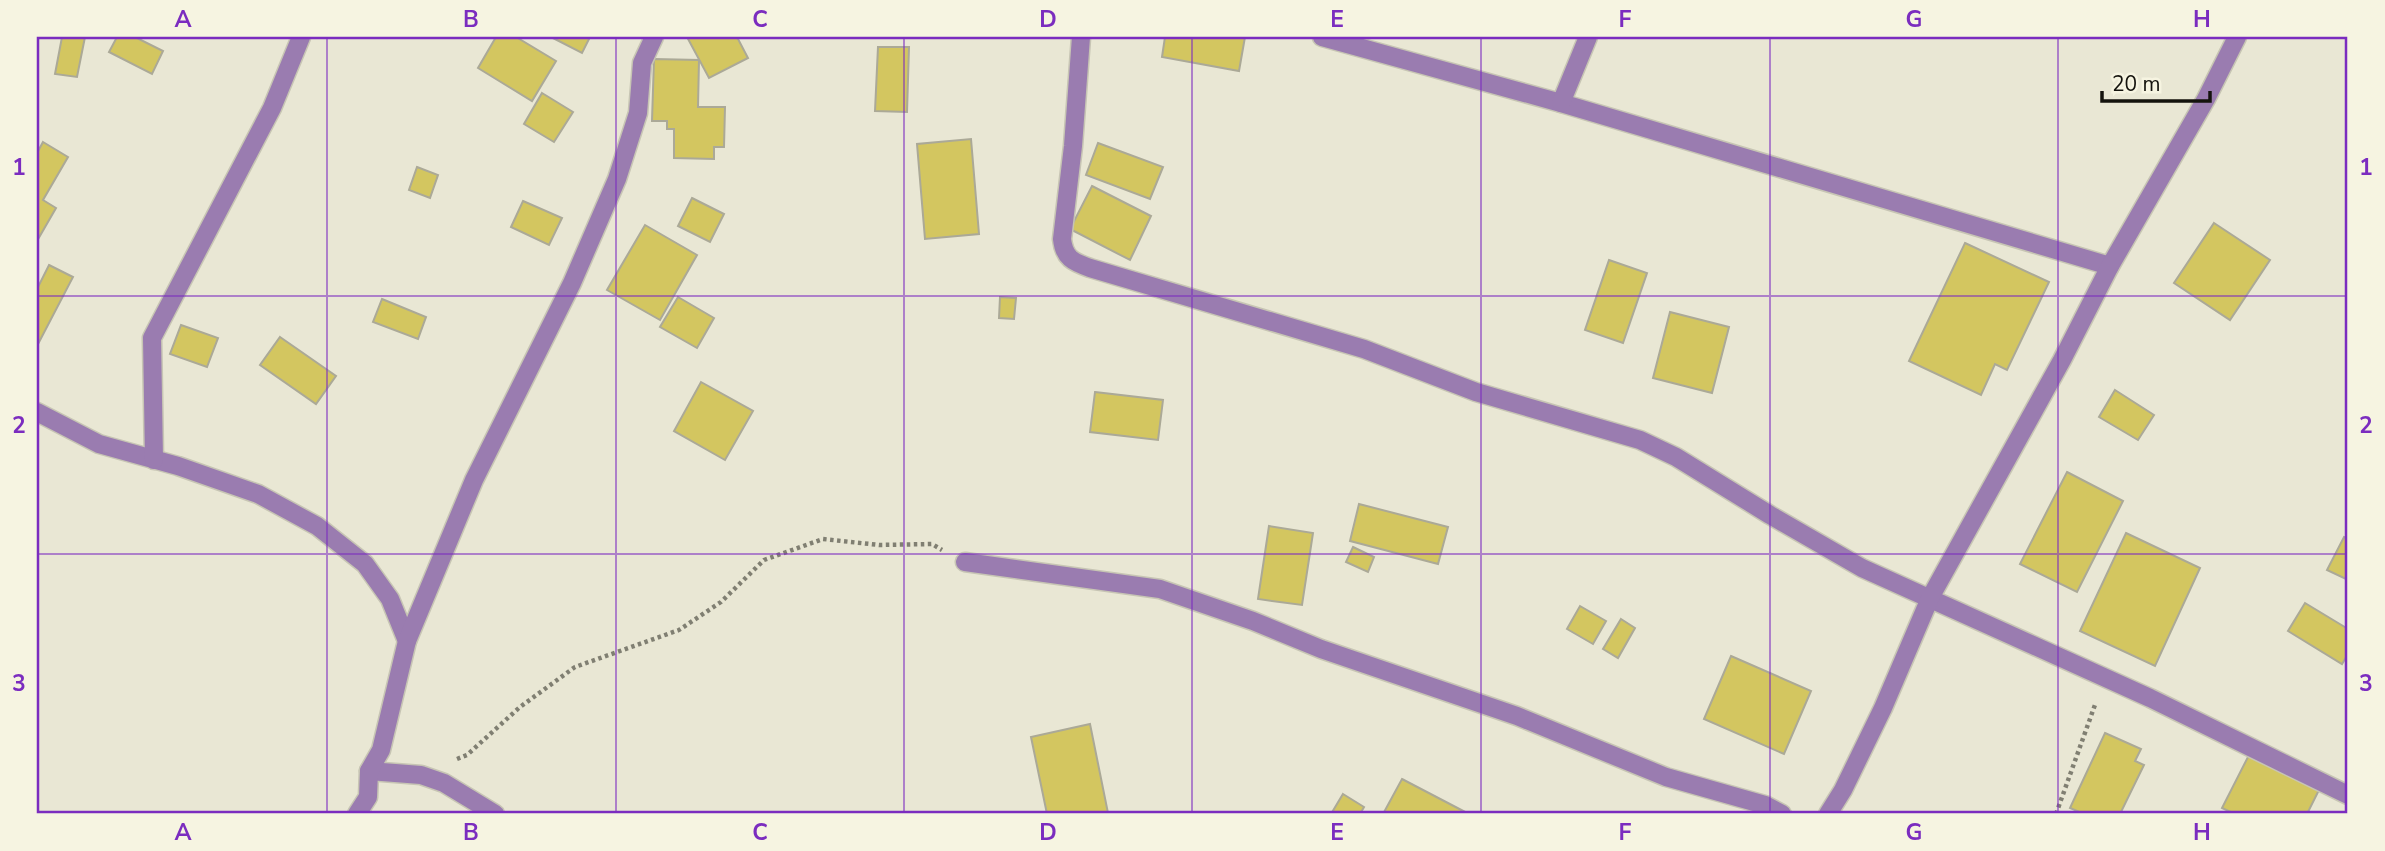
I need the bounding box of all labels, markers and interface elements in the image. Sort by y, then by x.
text: A [174,4,192,35]
text: B [463,4,479,35]
text: C [752,4,768,35]
text: D [1039,4,1057,35]
text: E [1330,4,1344,35]
text: F [1619,4,1632,35]
text: G [1906,4,1922,35]
text: H [2193,4,2211,35]
scale bar [2102,60,2210,104]
text: 20 m [2112,70,2161,98]
text: 1 [12,152,26,183]
text: 1 [2359,152,2373,183]
text: 2 [12,410,26,441]
text: 2 [2359,410,2373,441]
text: 3 [12,668,26,699]
text: 3 [2359,668,2373,699]
text: A [174,817,192,848]
text: B [463,817,479,848]
text: C [752,817,768,848]
text: D [1039,817,1057,848]
text: E [1330,817,1344,848]
text: F [1619,817,1632,848]
text: G [1906,817,1922,848]
text: H [2193,817,2211,848]

